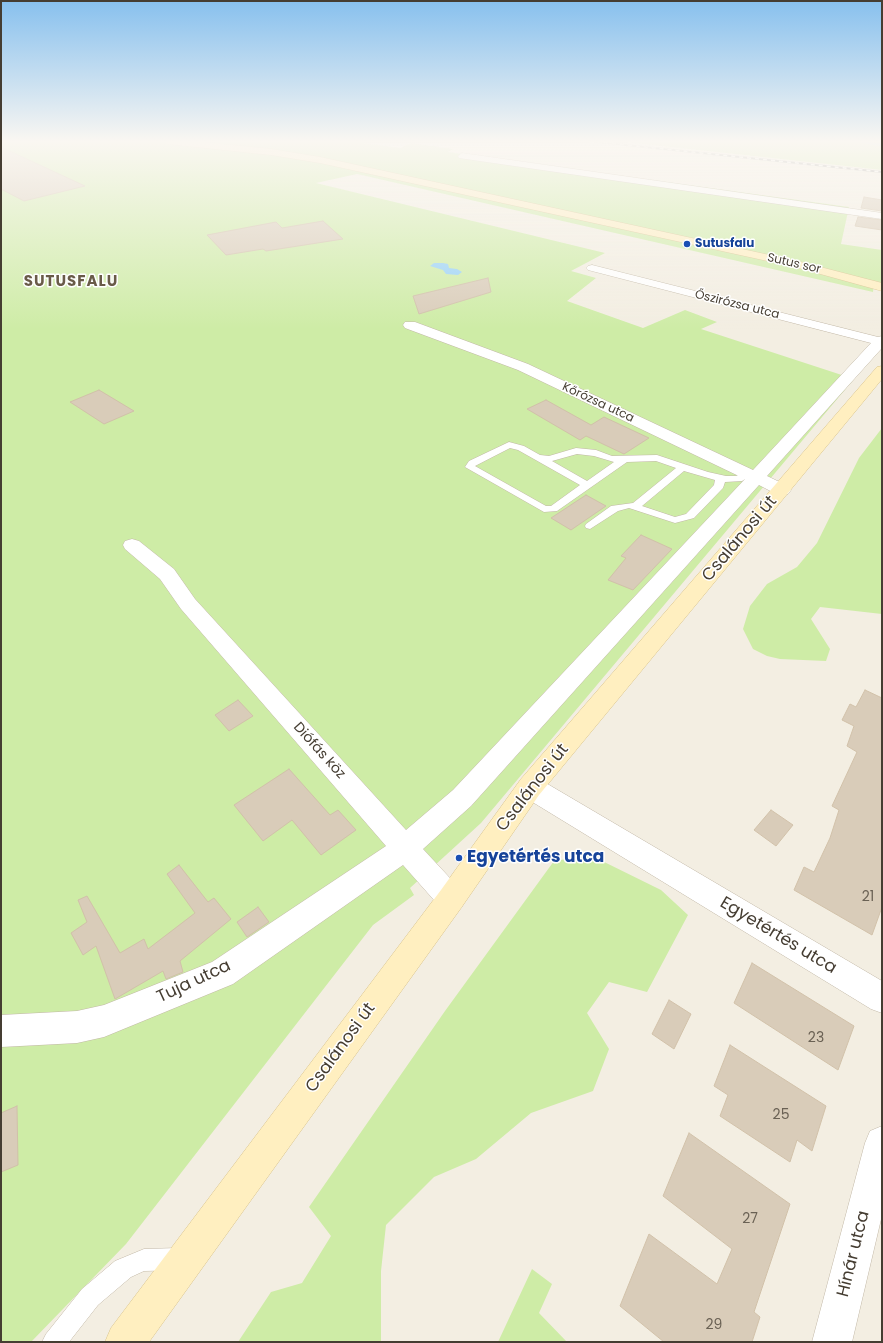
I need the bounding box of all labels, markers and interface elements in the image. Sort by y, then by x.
place label: Sutusfalu [695,237,754,251]
marker: Sutusfalu [682,239,692,249]
street label: Sutus sor [766,251,822,277]
district label: SUTUSFALU [24,273,118,291]
street label: Őszirózsa utca [693,288,781,322]
street label: Kőrózsa utca [560,380,636,426]
street label: Csalánosi út [698,492,782,586]
street label: Diófás köz [289,719,349,783]
street label: Csalánosi út [492,740,574,836]
place label: Egyetértés utca [467,848,604,868]
marker: Egyetértés utca [454,853,464,863]
house number: 21 [862,889,874,905]
street label: Egyetértés utca [716,893,840,979]
street label: Tuja utca [154,956,234,1008]
street label: Csalánosi út [302,999,380,1097]
house number: 23 [808,1030,824,1046]
house number: 25 [773,1107,789,1123]
street label: Hínár utca [833,1209,875,1299]
house number: 27 [742,1211,758,1227]
house number: 29 [706,1317,722,1333]

